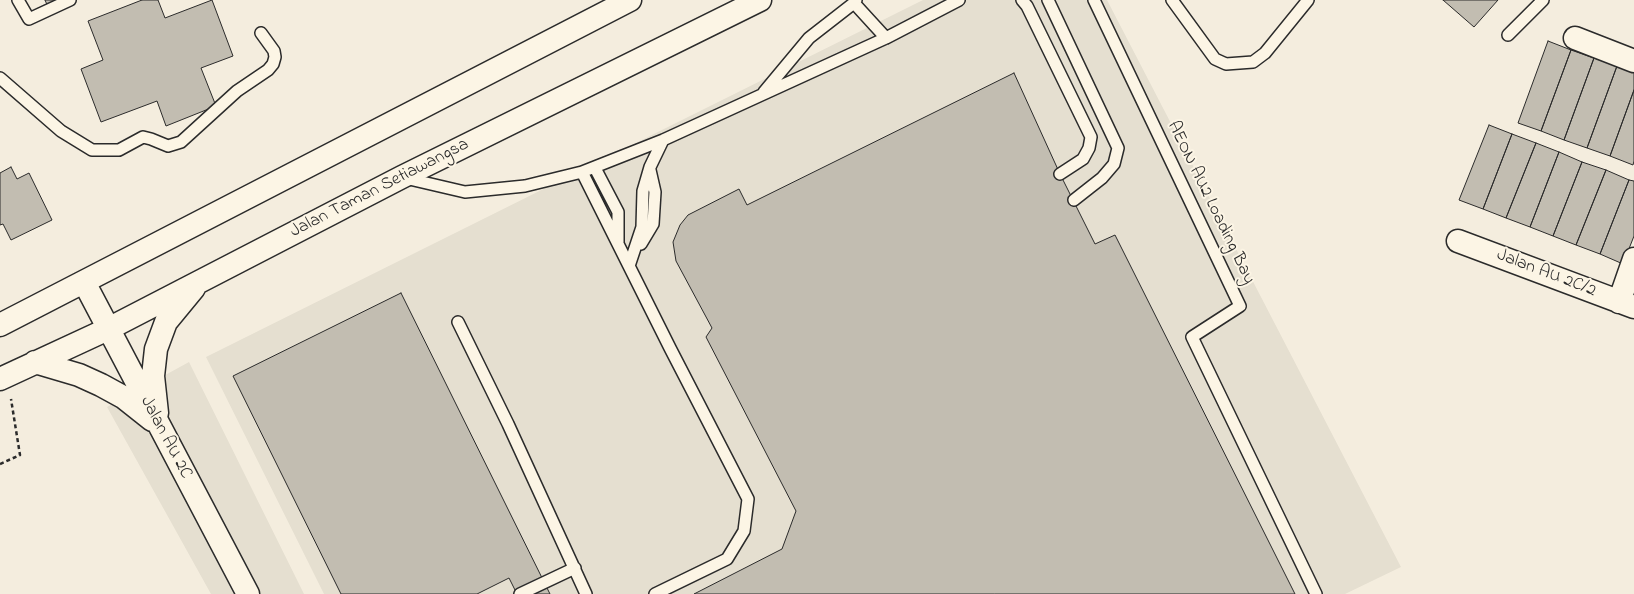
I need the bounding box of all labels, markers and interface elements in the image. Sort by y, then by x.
street label: AEON AU2 Loading Bay [1161,118,1259,288]
street label: Jalan Taman Setiawangsa [287,134,473,244]
street label: Jalan AU 2C/2 [1493,245,1599,303]
street label: Jalan AU 2C [134,393,196,483]

